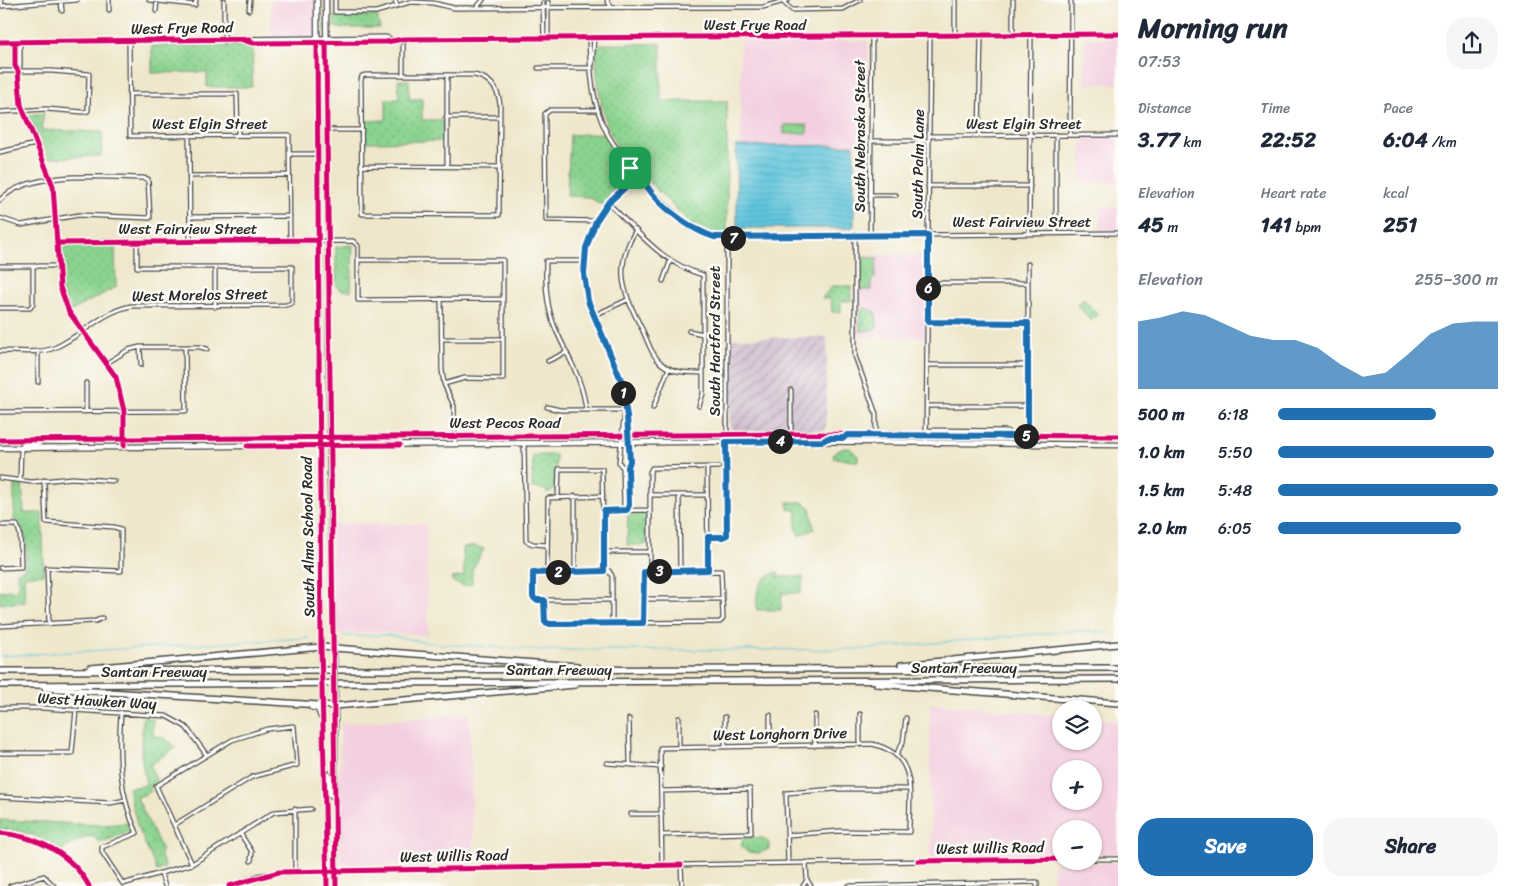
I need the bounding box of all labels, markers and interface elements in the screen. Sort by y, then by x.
text: Morning run [1138,3,1288,52]
street label: West Frye Road [704,12,807,38]
street label: West Frye Road [131,14,234,42]
button: share [1446,17,1498,69]
text: 07:53 [1138,47,1181,76]
street label: South Nebraska Street [847,59,873,212]
text: Distance [1138,96,1191,121]
text: Time [1261,96,1290,121]
text: Pace [1383,96,1413,121]
street label: South Palm Lane [904,109,932,219]
street label: West Elgin Street [152,111,268,137]
street label: West Elgin Street [966,111,1082,137]
text: 3.77 [1138,121,1180,159]
text: 22:52 [1261,121,1316,159]
text: 6:04 [1383,121,1428,159]
text: km [1180,130,1202,155]
text: /km [1428,130,1457,155]
pin [609,147,651,189]
icon: arrive [616,154,644,182]
text: Elevation [1138,181,1195,206]
text: Heart rate [1261,181,1326,206]
text: kcal [1383,181,1409,206]
text: 45 [1138,206,1164,244]
text: 141 [1261,206,1292,244]
text: 251 [1383,206,1417,244]
street label: West Fairview Street [953,209,1092,235]
text: m [1164,215,1178,240]
text: bpm [1292,215,1321,240]
street label: West Fairview Street [119,216,258,242]
pin: 7 [720,226,746,250]
text: 7 [730,226,738,251]
street label: South Hartford Street [702,265,728,416]
text: Elevation [1138,265,1203,294]
text: 255–300 m [1415,265,1498,294]
pin: 6 [916,276,940,300]
text: 6 [925,276,932,301]
street label: West Morelos Street [132,281,269,309]
pin: 1 [610,380,636,406]
text: 1 [620,381,627,406]
text: 500 m [1138,400,1184,429]
text: 6:18 [1218,400,1248,429]
street label: West Pecos Road [450,410,562,436]
pin: 5 [1014,424,1038,448]
text: 5 [1022,424,1031,449]
pin: 4 [768,428,792,454]
text: 4 [776,429,785,454]
text: 1.0 km [1138,438,1185,467]
text: 5:50 [1218,438,1253,467]
street label: South Alma School Road [294,455,322,618]
text: 1.5 km [1138,476,1184,505]
text: 5:48 [1218,476,1252,505]
text: 2.0 km [1138,514,1187,543]
text: 6:05 [1218,514,1252,543]
pin: 3 [646,558,672,584]
text: 3 [656,559,663,584]
pin: 2 [546,560,570,584]
text: 2 [554,560,563,585]
street label: Santan Freeway [911,655,1017,681]
street label: Santan Freeway [506,657,612,683]
street label: Santan Freeway [101,659,207,685]
street label: West Hawken Way [37,685,157,717]
map controls [1052,700,1102,870]
button: layers [1052,700,1102,750]
street label: West Longhorn Drive [713,720,848,748]
button: + [1052,760,1102,810]
button: Save [1138,818,1313,876]
button: Share [1323,818,1498,876]
button: − [1052,820,1102,870]
street label: West Willis Road [936,834,1045,862]
street label: West Willis Road [400,842,509,870]

